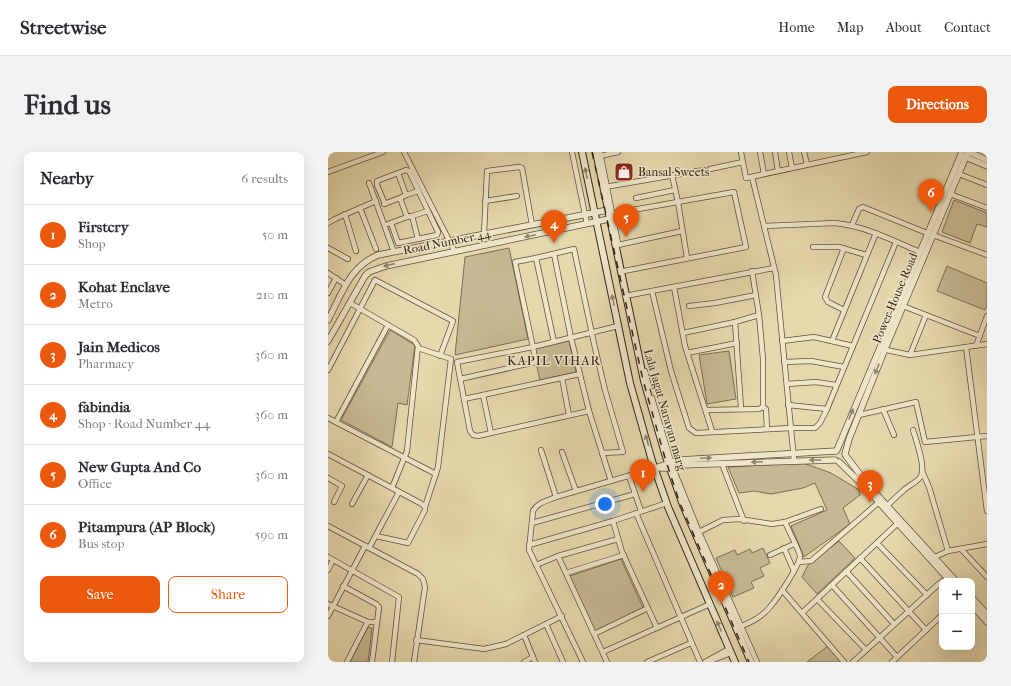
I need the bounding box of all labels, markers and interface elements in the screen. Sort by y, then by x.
text: Streetwise [20,17,106,39]
text: Home [778,19,815,36]
text: Map [837,19,864,36]
text: About [886,19,922,36]
text: Contact [944,19,991,36]
button: Directions [888,86,987,123]
text: Find us [24,88,111,121]
shop icon: Bansal Sweets [613,161,635,183]
place label: Bansal Sweets [638,165,710,179]
one-way arrow [583,167,589,179]
text: Nearby [40,168,94,188]
text: 6 results [241,171,288,186]
pin: 6 [918,179,944,212]
pin: 5 [613,204,639,237]
pin: 4 [541,210,567,243]
text: Firstcry [78,218,129,236]
street label: Road Number 44 [402,226,493,257]
text: 1 [51,227,55,242]
text: 50 m [262,227,288,242]
one-way arrow [524,233,536,239]
text: Shop [78,236,106,251]
street label: Power House Road [870,250,921,345]
one-way arrow [383,262,395,268]
text: Kohat Enclave [78,278,170,296]
text: 2 [50,287,56,302]
text: 210 m [256,287,288,302]
one-way arrow [609,294,615,306]
text: Metro [78,296,113,311]
text: Jain Medicos [78,338,160,356]
text: 3 [50,347,56,362]
text: 360 m [255,347,288,362]
street label: Lala Jagat Narayan marg [641,347,689,473]
district label: KAPIL VIHAR [507,353,601,368]
text: Pharmacy [78,356,134,371]
one-way arrow [874,363,880,375]
text: fabindia [78,398,130,416]
text: 4 [49,407,57,422]
text: 360 m [255,407,288,422]
one-way arrow [849,407,855,419]
text: Shop · Road Number 44 [78,416,210,431]
one-way arrow [644,434,650,446]
one-way arrow [700,455,712,462]
one-way arrow [808,457,821,463]
text: New Gupta And Co [78,458,201,476]
pin: 1 [630,459,656,492]
one-way arrow [750,459,763,465]
text: 5 [50,467,56,482]
text: 360 m [255,467,288,482]
pin: 3 [857,470,883,503]
text: Office [78,476,112,491]
your location [595,494,615,514]
text: Pitampura (AP Block) [78,518,215,536]
text: 6 [49,527,57,542]
text: 590 m [255,527,288,542]
text: Bus stop [78,536,124,551]
pin: 2 [708,571,734,604]
button: Save [40,576,160,613]
button: Share [168,576,288,613]
map controls [939,578,975,650]
button: + [939,578,975,614]
button: − [939,614,975,650]
one-way arrow [716,621,722,632]

